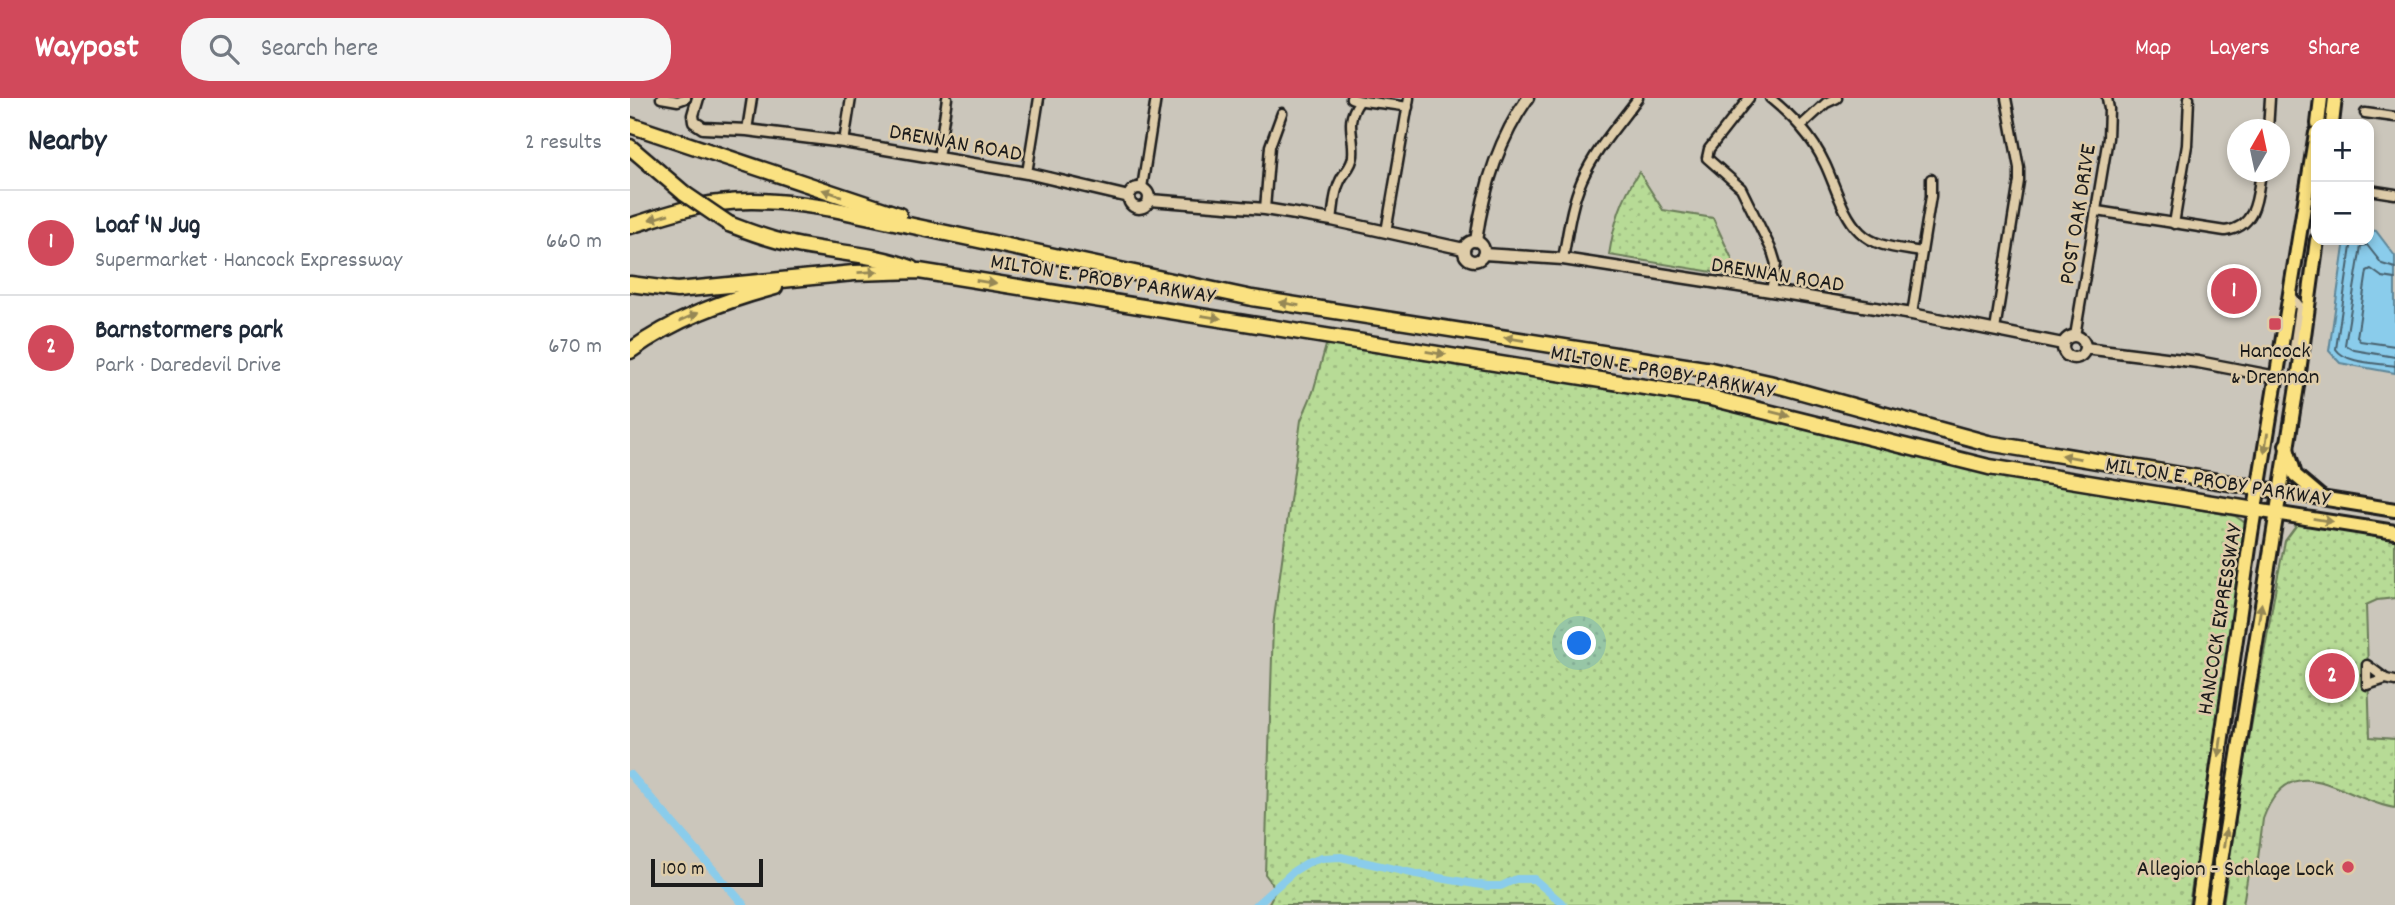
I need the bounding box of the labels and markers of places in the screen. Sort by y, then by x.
pin: 1 [2211,265,2257,317]
marker: Hancock & Drennan [2267,316,2283,332]
place label: Hancock & Drennan [2231,336,2319,395]
pin: 2 [2309,650,2355,702]
place label: Allegion - Schlage Lock [2137,854,2334,887]
marker: Allegion - Schlage Lock [2340,859,2356,875]

